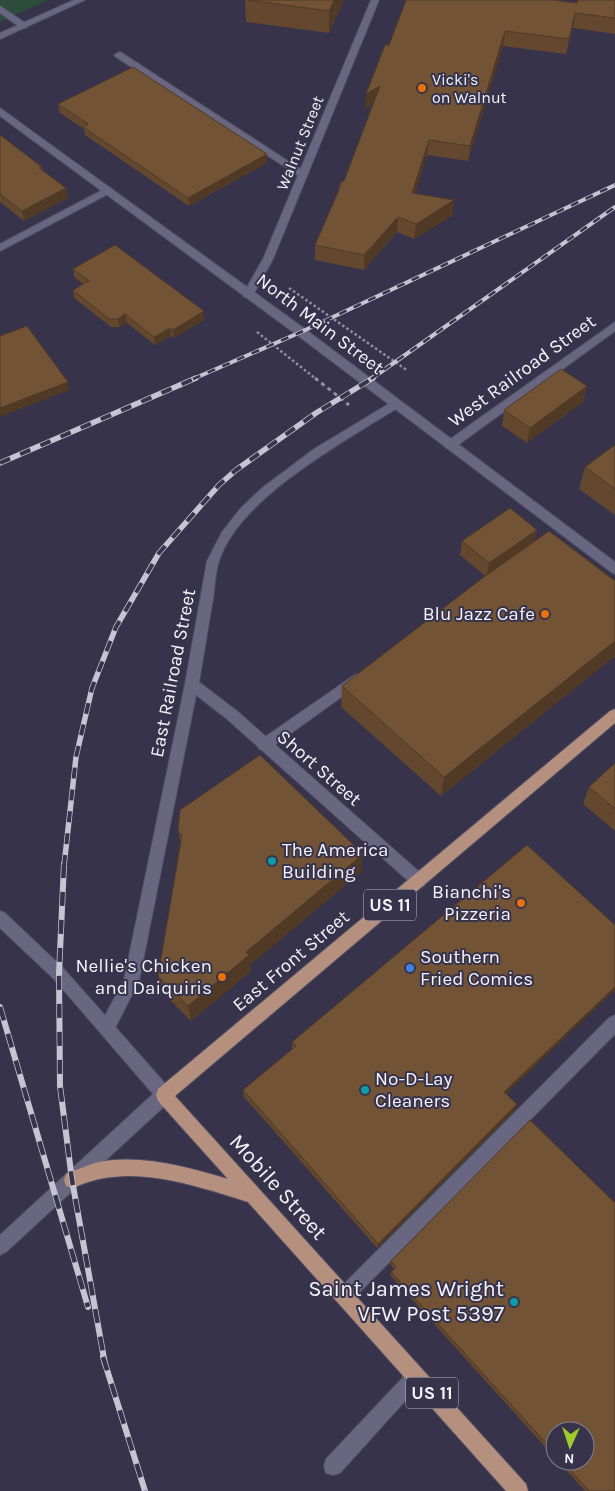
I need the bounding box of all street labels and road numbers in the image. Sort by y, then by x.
street label: Walnut Street [272,93,328,193]
street label: North Main Street [252,269,388,379]
street label: West Railroad Street [444,310,600,432]
street label: East Railroad Street [146,587,200,759]
street label: Short Street [273,726,365,810]
road number: US 11 [364,890,416,920]
street label: East Front Street [228,906,354,1016]
street label: Mobile Street [224,1129,332,1245]
road number: US 11 [406,1378,458,1409]

